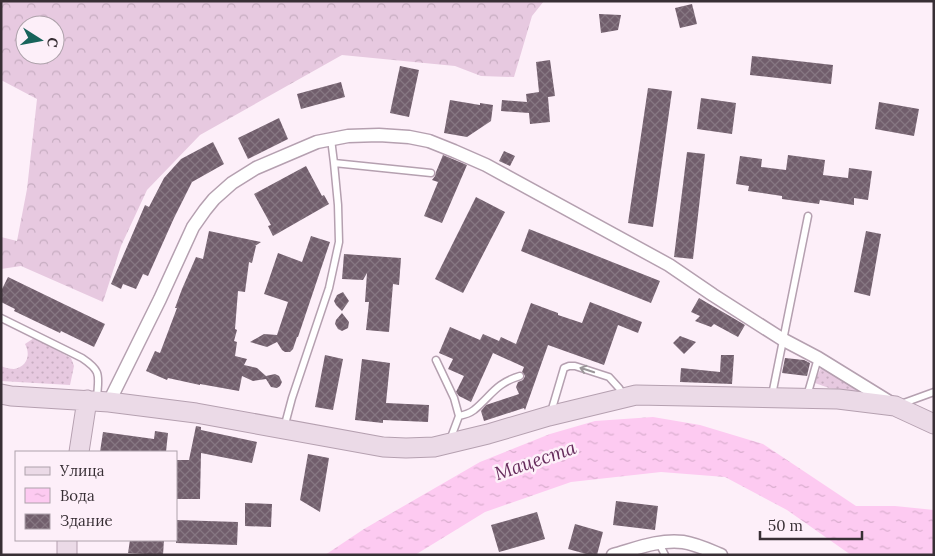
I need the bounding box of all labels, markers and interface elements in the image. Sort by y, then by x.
north arrow [15,15,65,65]
text: С [43,36,63,49]
one-way arrow [580,365,595,374]
water label: Мацеста [491,435,579,485]
legend [15,451,178,541]
text: Улица [59,461,105,480]
text: Вода [60,486,95,505]
scale bar [760,508,862,540]
text: Здание [60,511,113,530]
text: 50 m [768,516,803,535]

